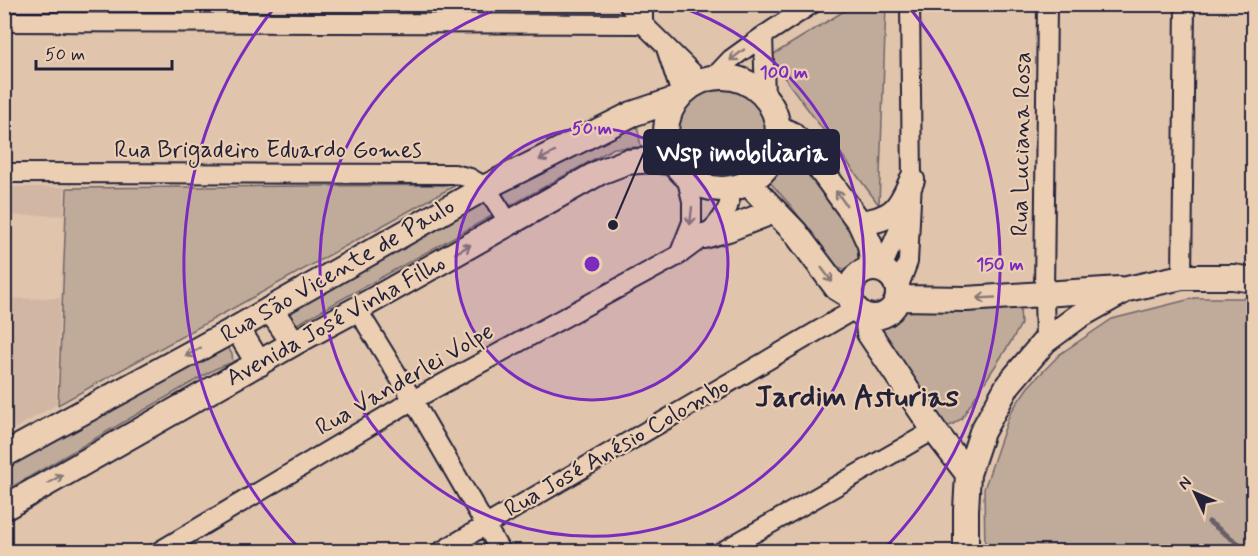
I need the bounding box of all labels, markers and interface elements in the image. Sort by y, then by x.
scale bar [36,33,172,71]
text: 50 m [45,43,85,67]
one-way arrow [730,49,746,61]
street label: Rua Luciana Rosa [1005,51,1039,237]
text: 100 m [760,61,808,85]
text: 50 m [572,117,612,141]
callout: Wsp imobiliaria [644,130,839,174]
street label: Rua Brigadeiro Eduardo Gomes [114,135,422,168]
text: Wsp imobiliaria [655,137,829,171]
one-way arrow [539,151,557,163]
one-way arrow [835,190,847,206]
street label: Rua São Vicente de Paulo [215,191,461,351]
one-way arrow [685,206,696,225]
one-way arrow [454,243,471,255]
street label: Avenida José Vinha Filho [221,248,451,394]
text: 150 m [976,253,1024,277]
centre of rings [582,254,602,274]
one-way arrow [820,267,833,283]
one-way arrow [977,293,997,304]
street label: Rua Vanderlei Volpe [310,316,500,444]
one-way arrow [185,346,202,358]
street label: Rua José Anésio Colombo [499,371,735,525]
district label: Jardim Asturias [755,378,959,417]
north arrow [1165,463,1225,523]
text: N [1174,472,1197,495]
one-way arrow [46,473,64,484]

